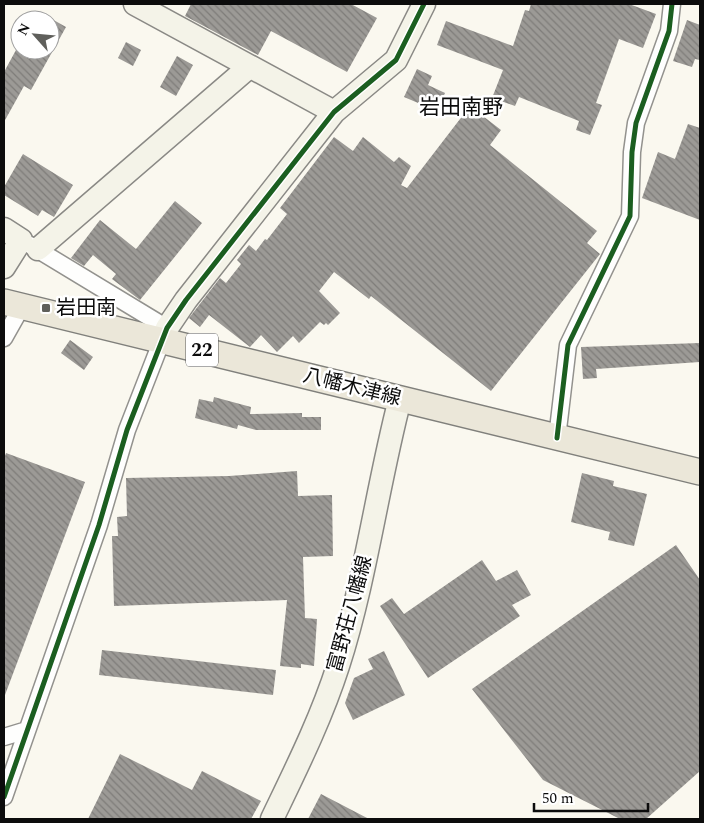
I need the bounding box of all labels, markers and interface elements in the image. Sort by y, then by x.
north arrow [10,10,60,60]
text: N [12,19,36,39]
district label: 岩田南野 [419,92,503,124]
place label: 岩田南 [56,293,116,323]
marker: 岩田南 [40,302,52,314]
road number: 22 [186,334,218,366]
street label: 八幡木津線 [300,360,404,414]
street label: 富野荘八幡線 [320,552,380,676]
scale bar [534,780,648,812]
text: 50 m [542,787,574,810]

